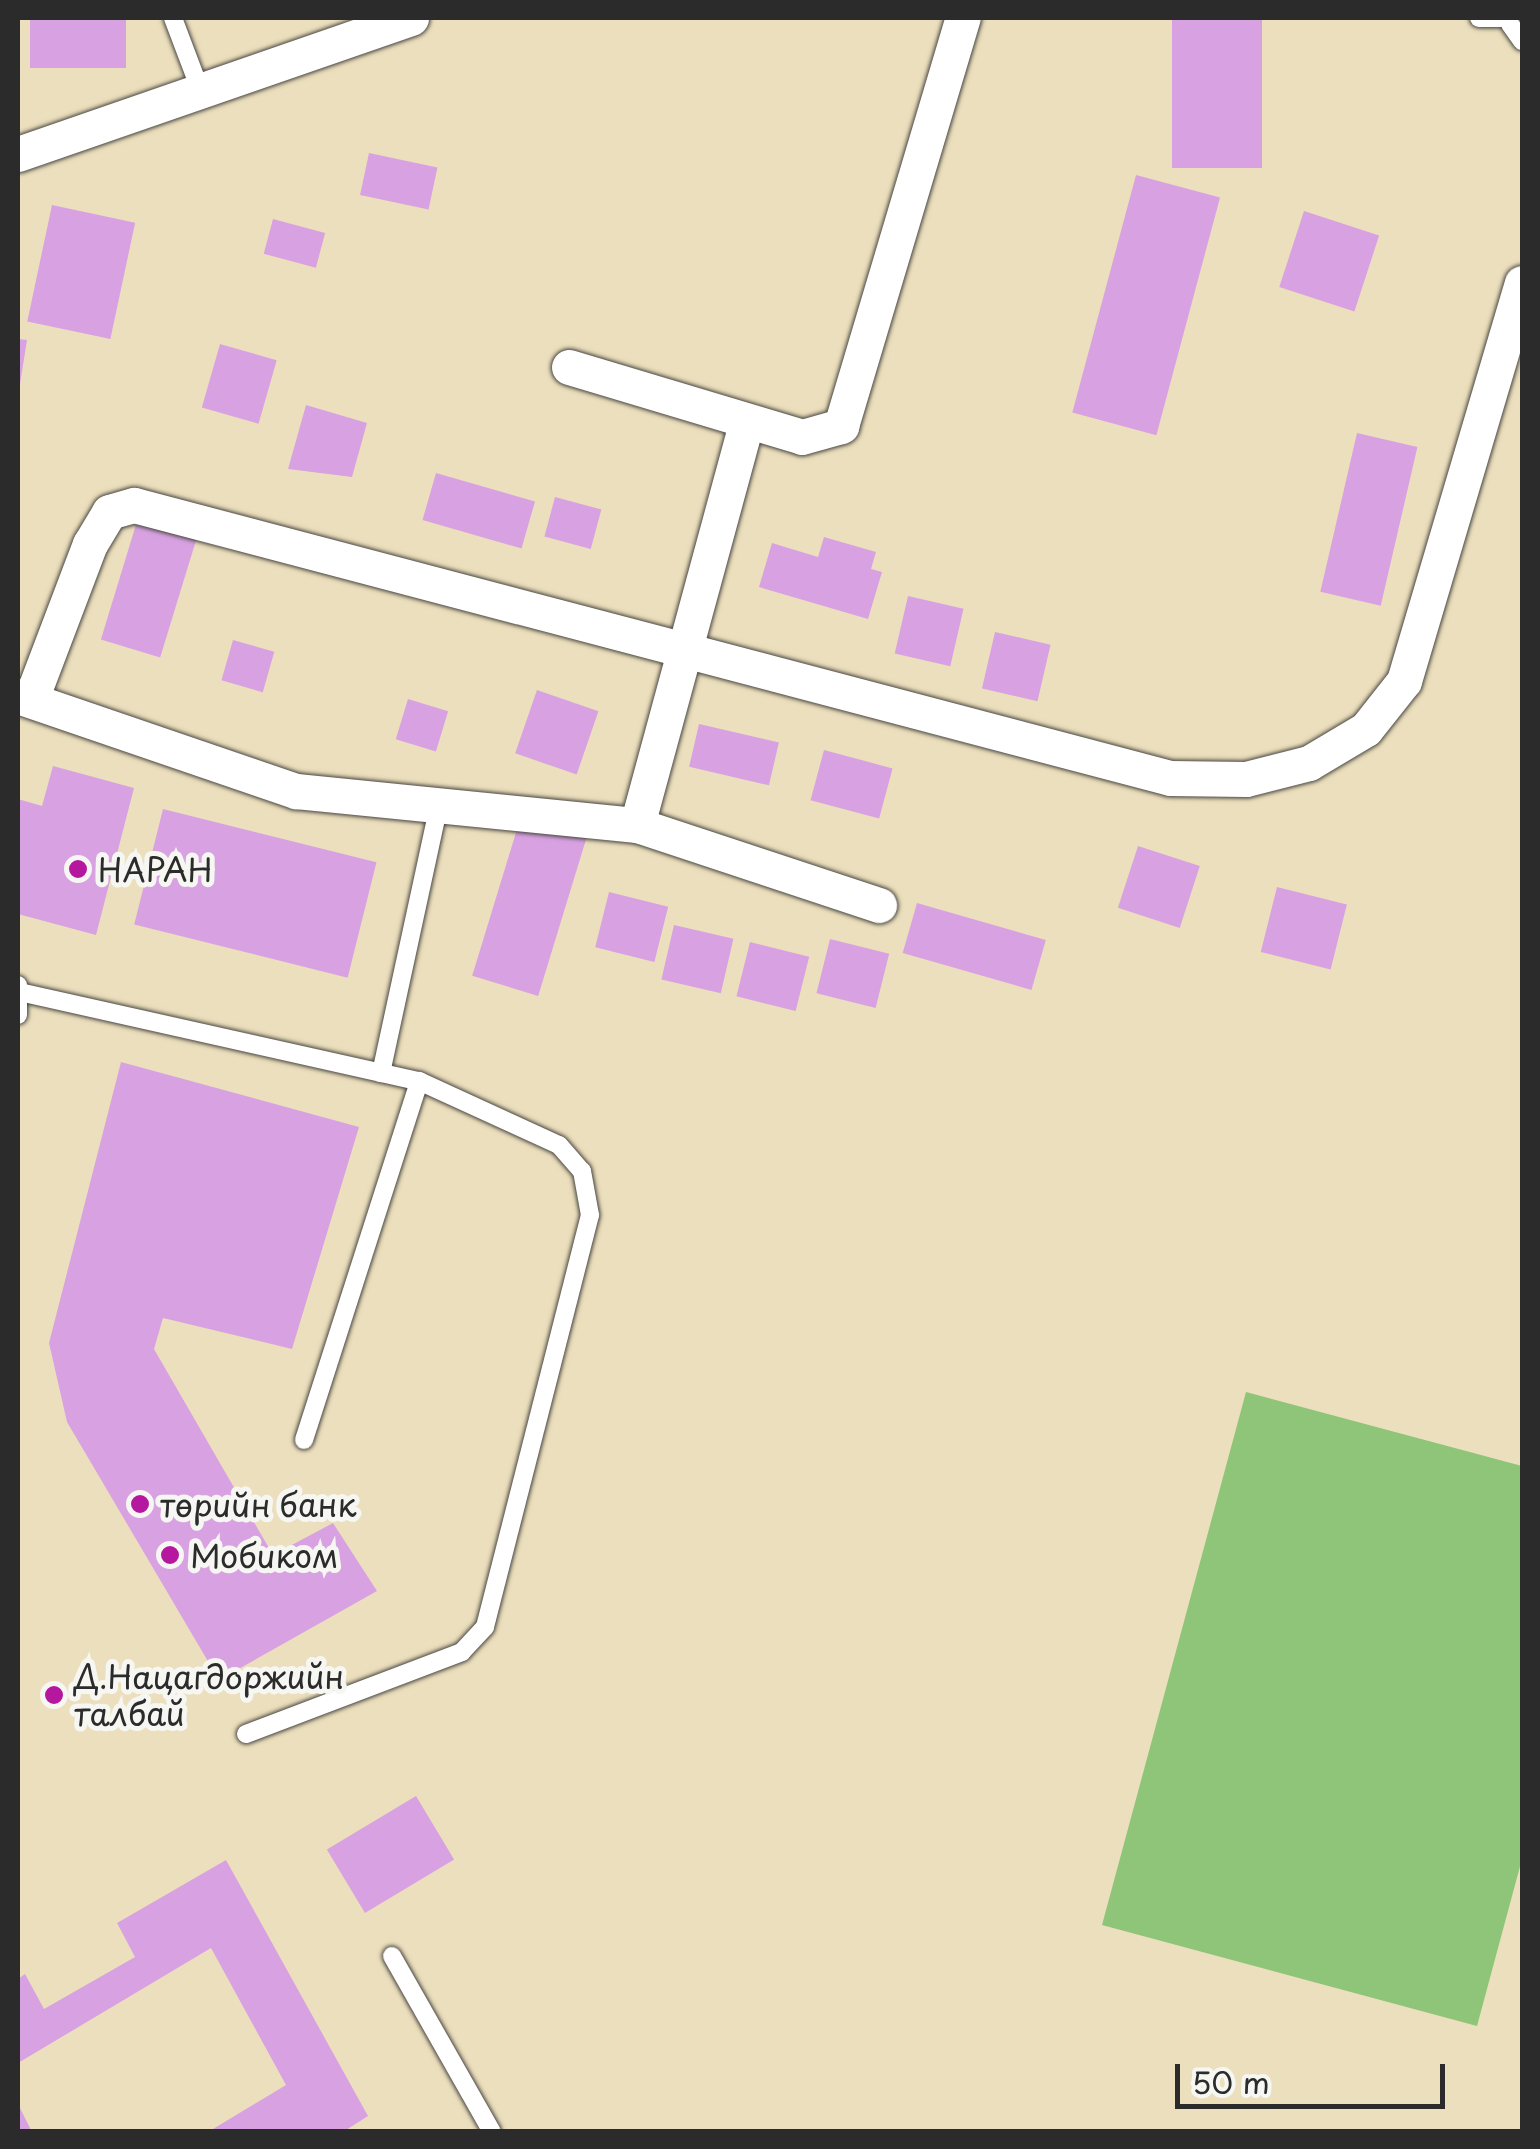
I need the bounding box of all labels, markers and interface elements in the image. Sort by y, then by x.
place label: НАРАН [98,850,213,888]
marker: НАРАН [67,858,89,880]
place label: төрийн банк [160,1485,358,1523]
marker: төрийн банк [129,1493,151,1515]
place label: Мобиком [190,1536,338,1574]
marker: Мобиком [159,1544,181,1566]
place label: Д.Нацагдоржийн талбай [74,1658,344,1733]
marker: Д.Нацагдоржийн талбай [43,1684,65,1706]
scale bar [1180,2044,1450,2106]
text: 50 m [1192,2059,1270,2104]

